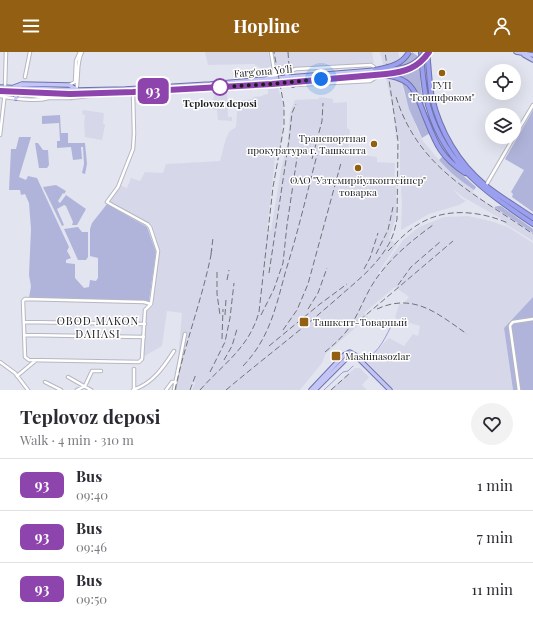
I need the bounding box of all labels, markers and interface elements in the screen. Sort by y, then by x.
text: Hopline [233,14,300,38]
icon: menu [20,15,42,37]
icon: person [491,15,513,37]
street label: Farg'ona Yo'li [233,61,293,81]
map controls [485,64,521,144]
button: locate [485,64,521,100]
marker: ГУП "Геоинфоком" [437,68,447,78]
your location [311,69,331,89]
line badge: 93 [135,78,171,104]
marker: Teplovoz deposi [211,78,229,96]
place label: ГУП "Геоинфоком" [409,78,475,104]
text: 93 [146,81,160,100]
place label: Teplovoz deposi [183,96,257,110]
button: layers [485,108,521,144]
place label: Транспортная прокуратура г. Ташкента [247,131,367,157]
marker: Транспортная прокуратура г. Ташкента [369,139,379,149]
marker: ОАО "Узтемирйулконтейнер" товарка [353,163,363,173]
place label: ОАО "Узтемирйулконтейнер" товарка [290,173,426,199]
district label: OBOD MAKON DAHASI [57,313,139,341]
place label: Ташкент-Товарный [313,315,407,329]
marker: Ташкент-Товарный [298,316,310,328]
place label: Mashinasozlar [345,349,410,363]
marker: Mashinasozlar [330,350,342,362]
text: Teplovoz deposi [20,403,160,429]
button: heart [471,403,513,445]
text: Walk · 4 min · 310 m [20,431,134,448]
text: Bus [76,466,102,486]
text: 93 [35,475,49,494]
text: 1 min [477,475,513,495]
text: 09:40 [76,486,108,503]
text: Bus [76,518,102,538]
text: 93 [35,527,49,546]
text: 7 min [477,527,513,547]
text: 09:46 [76,538,107,555]
text: Bus [76,570,102,590]
text: 93 [35,579,49,598]
text: 11 min [471,579,513,599]
text: 09:50 [76,590,107,607]

